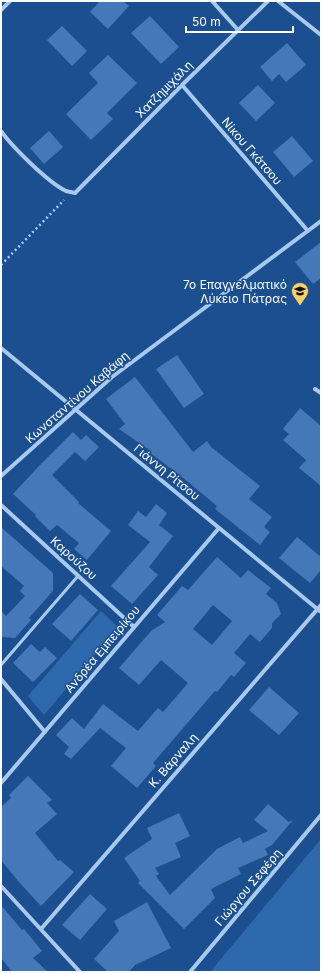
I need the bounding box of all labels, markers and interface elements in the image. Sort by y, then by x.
scale bar [186,8,293,34]
text: 50 m [192,14,221,29]
street label: Χατζημιχάλη [132,57,196,121]
street label: Νίκου Γκάτσου [219,114,285,188]
place label: 7ο Επαγγελματικό Λύκειο Πάτρας [183,277,287,306]
school or university icon: 7ο Επαγγελματικό Λύκειο Πάτρας [290,281,310,306]
street label: Κωνσταντίνου Καβάφη [22,348,132,446]
street label: Γιάννη Ρίτσου [131,441,203,503]
street label: Καρούζου [48,533,100,583]
street label: Ανδρέα Εμπειρίκου [61,602,143,696]
street label: Κ. Βάρναλη [145,730,201,790]
street label: Γιώργου Σεφέρη [211,845,285,929]

